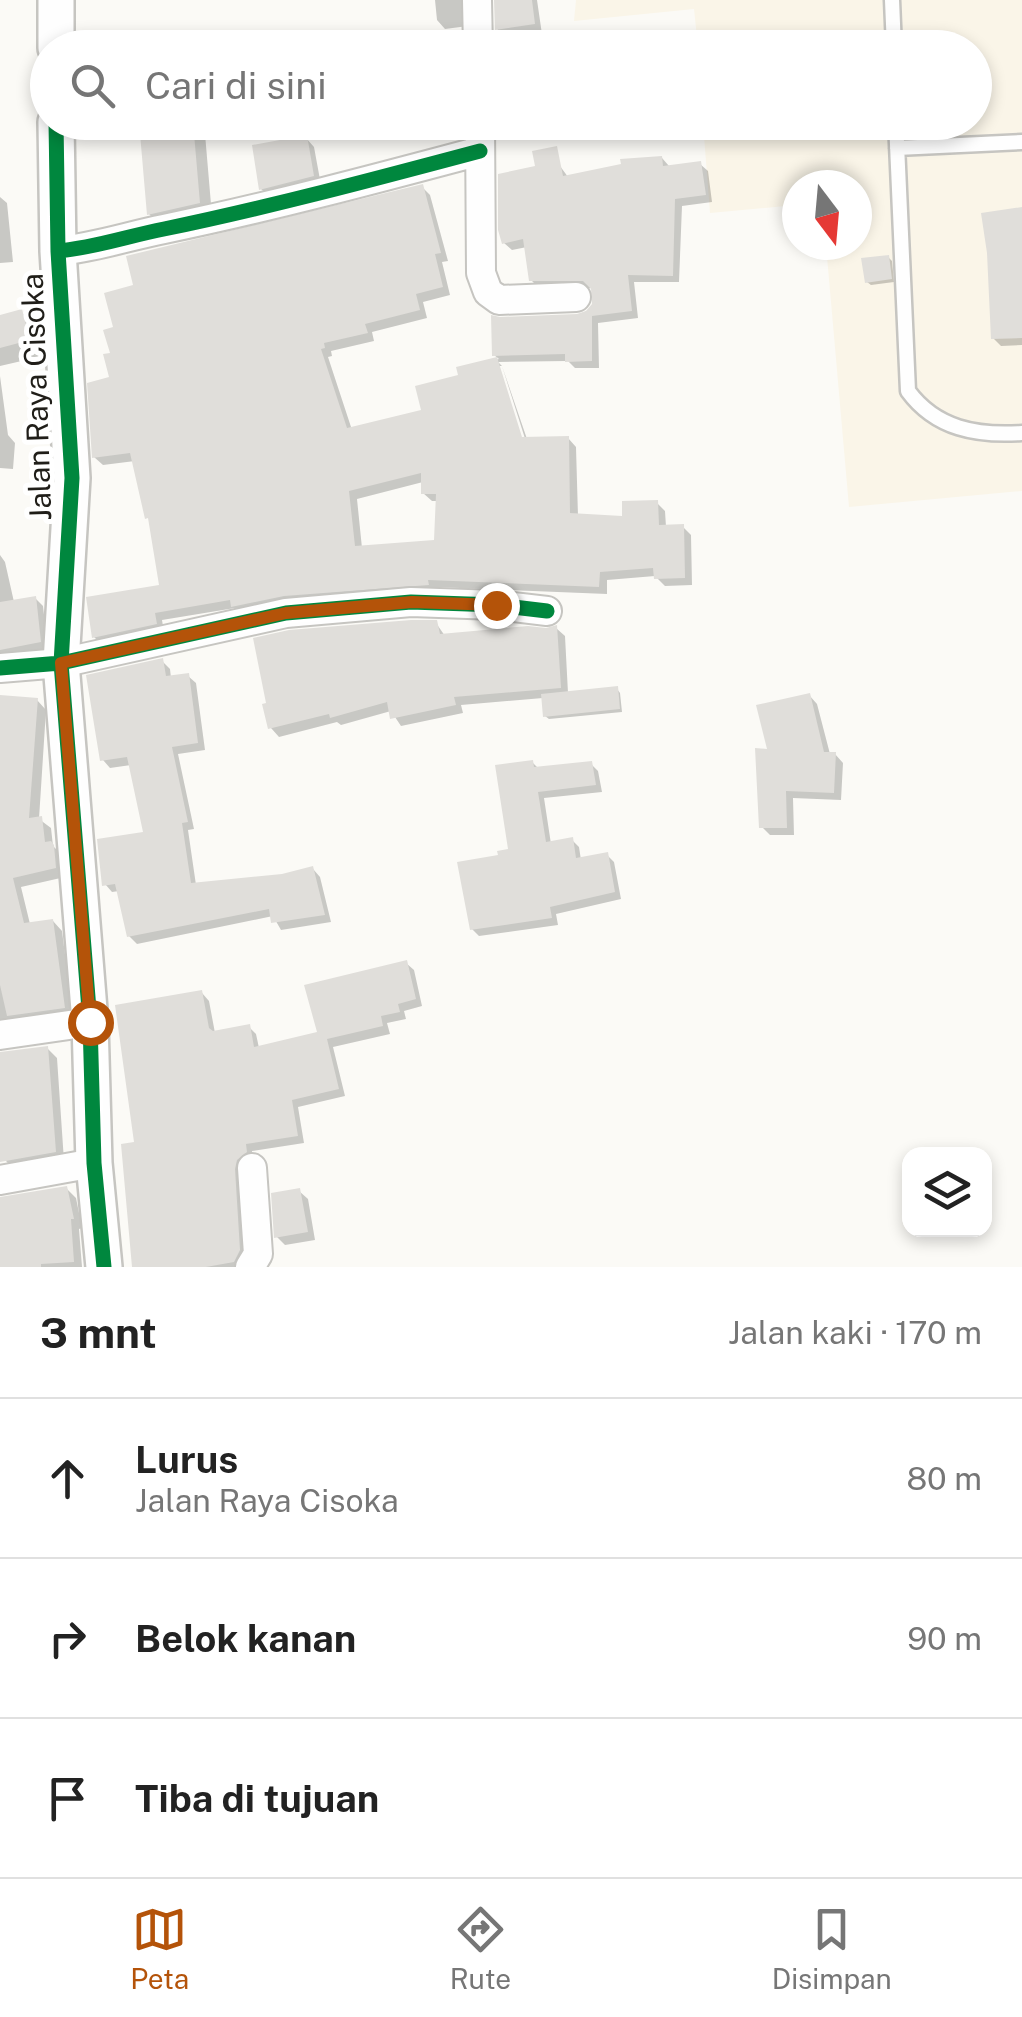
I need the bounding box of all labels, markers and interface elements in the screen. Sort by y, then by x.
search box [30,30,992,140]
icon: search [65,58,120,113]
text: Cari di sini [145,63,327,108]
north arrow [782,170,872,260]
street label: Jalan Raya Cisoka [14,273,58,521]
route end [474,583,520,629]
route start [68,1000,114,1046]
map controls [902,1147,992,1237]
button: layers [902,1147,992,1237]
text: 3 mnt [40,1308,157,1357]
text: Jalan kaki · 170 m [728,1314,982,1351]
text: Lurus [135,1437,238,1482]
icon: ahead [40,1451,95,1506]
text: 80 m [906,1460,982,1497]
text: Jalan Raya Cisoka [135,1482,399,1519]
icon: right [40,1611,95,1666]
text: Belok kanan [135,1616,356,1661]
text: 90 m [907,1620,982,1657]
icon: arrive [40,1771,95,1826]
text: Tiba di tujuan [135,1776,379,1821]
tab: Peta [130,1902,189,1995]
tab: Rute [450,1902,511,1995]
tab: Disimpan [772,1902,892,1995]

